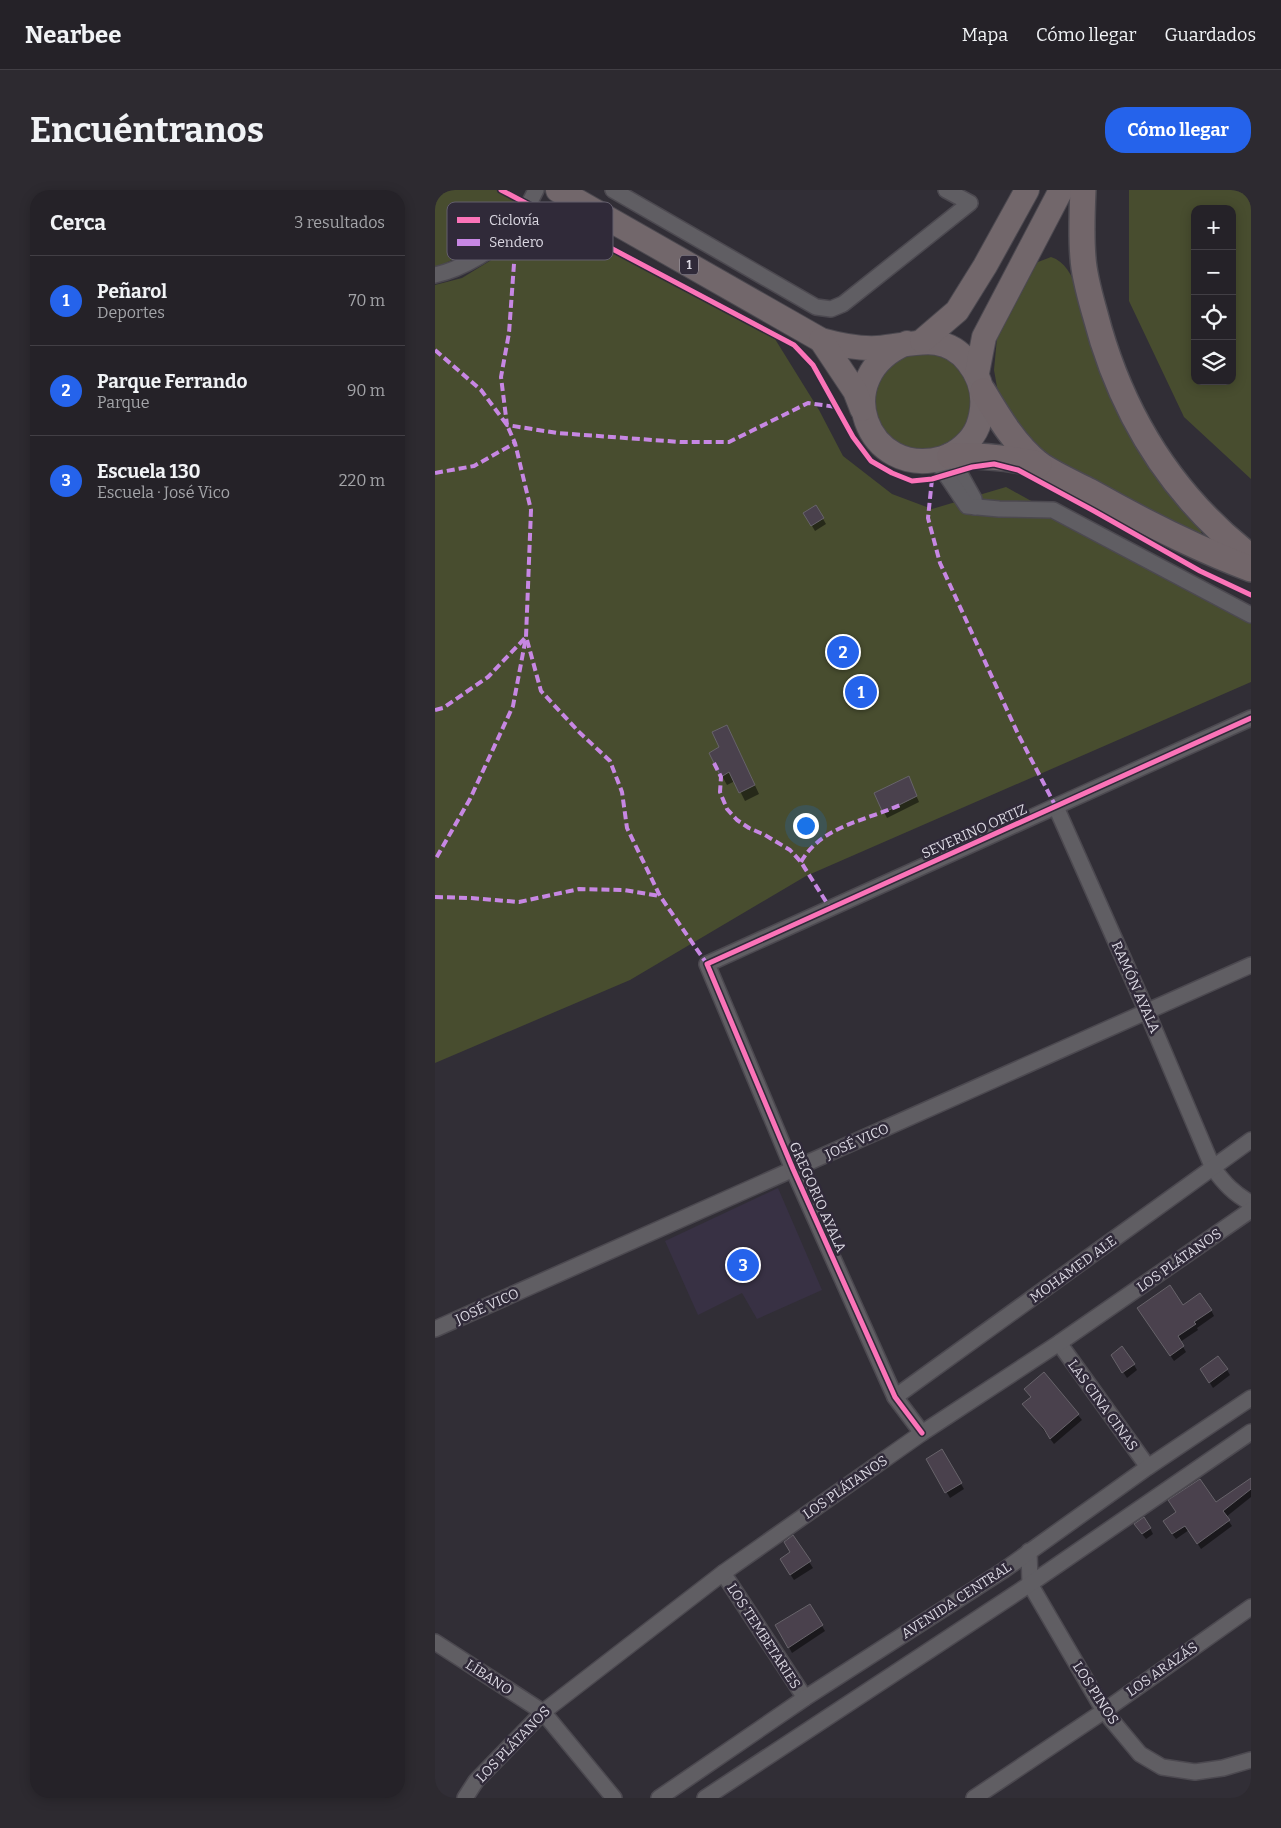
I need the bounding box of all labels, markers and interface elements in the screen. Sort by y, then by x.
text: Nearbee [25,21,121,49]
text: Mapa [962,24,1008,46]
text: Cómo llegar [1036,24,1137,46]
text: Guardados [1165,24,1256,46]
button: Cómo llegar [1105,107,1251,153]
text: Encuéntranos [30,109,264,151]
legend [447,202,613,260]
map controls [1191,205,1236,385]
button: + [1191,205,1236,250]
text: Cerca [50,210,106,236]
text: Ciclovía [489,212,540,229]
text: 3 resultados [294,213,385,232]
text: Sendero [489,234,544,251]
button: − [1191,250,1236,295]
road number: 1 [680,256,698,274]
text: Peñarol [97,280,167,303]
text: 1 [63,291,69,310]
text: 70 m [349,291,385,310]
button: locate [1191,295,1236,340]
text: Deportes [97,303,165,322]
button: layers [1191,340,1236,385]
text: Parque Ferrando [97,370,247,393]
text: 2 [61,381,71,400]
text: 90 m [347,381,385,400]
text: Parque [97,393,150,412]
text: Escuela 130 [97,460,201,483]
text: 3 [61,471,71,490]
text: 220 m [339,471,385,490]
text: Escuela · José Vico [97,483,230,502]
pin: 2 [827,633,859,671]
pin: 1 [845,673,877,711]
street label: SEVERINO ORTIZ [919,801,1029,862]
your location [793,813,819,839]
street label: RAMÓN AYALA [1108,938,1164,1036]
street label: JOSÉ VICO [821,1119,892,1163]
street label: GREGORIO AYALA [785,1139,850,1255]
street label: LOS PLÁTANOS [1133,1224,1225,1296]
street label: MOHAMED ALE [1027,1232,1120,1307]
pin: 3 [727,1246,759,1284]
street label: JOSÉ VICO [451,1284,522,1328]
street label: LAS CINA CINAS [1064,1357,1141,1454]
street label: LOS PLÁTANOS [799,1451,891,1523]
street label: AVENIDA CENTRAL [898,1558,1015,1642]
street label: LOS TEMBETARIES [723,1580,804,1692]
street label: LOS ARAZÁS [1123,1638,1201,1700]
street label: LÍBANO [462,1655,516,1699]
street label: LOS PINOS [1069,1659,1122,1728]
street label: LOS PLÁTANOS [472,1702,554,1786]

